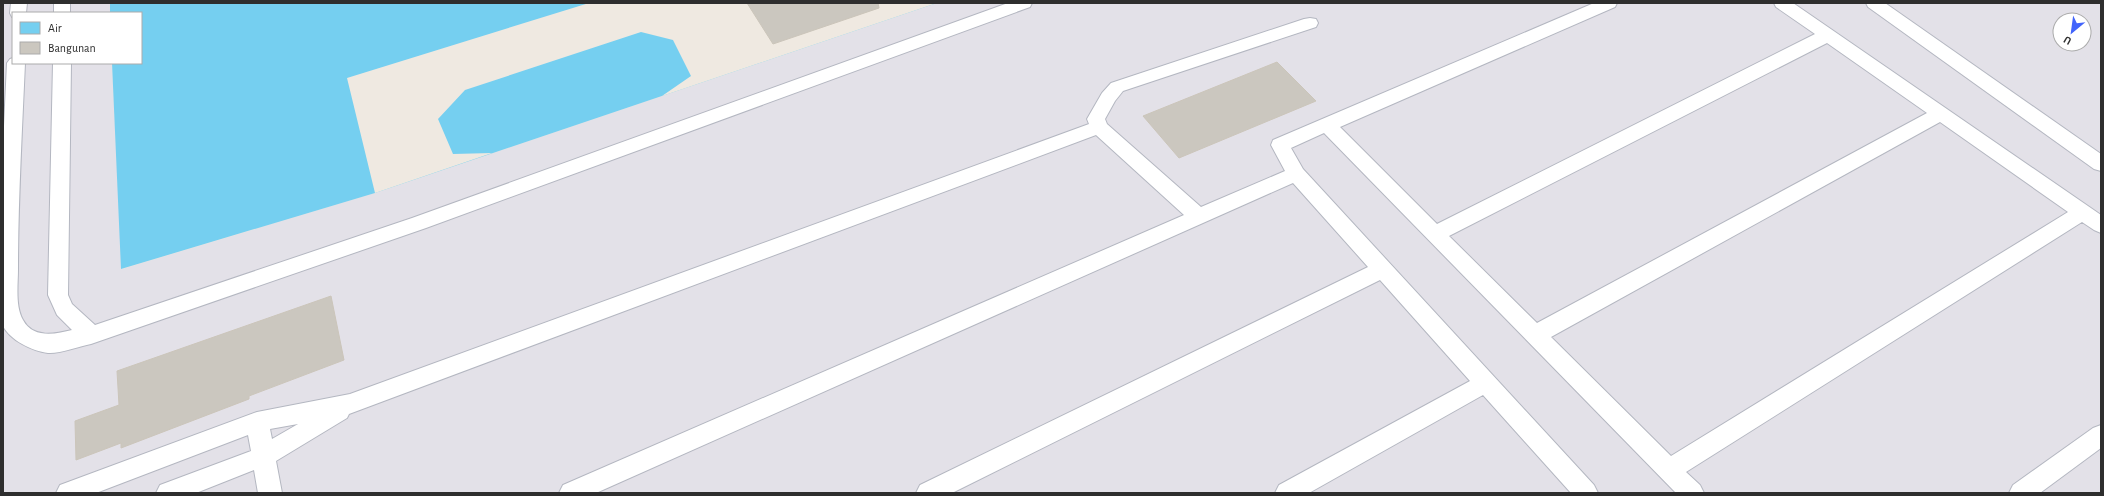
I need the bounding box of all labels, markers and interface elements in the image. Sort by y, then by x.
legend [12,12,142,64]
north arrow [2052,12,2092,52]
text: Air [48,22,62,34]
text: U [2062,34,2073,47]
text: Bangunan [48,42,96,54]

